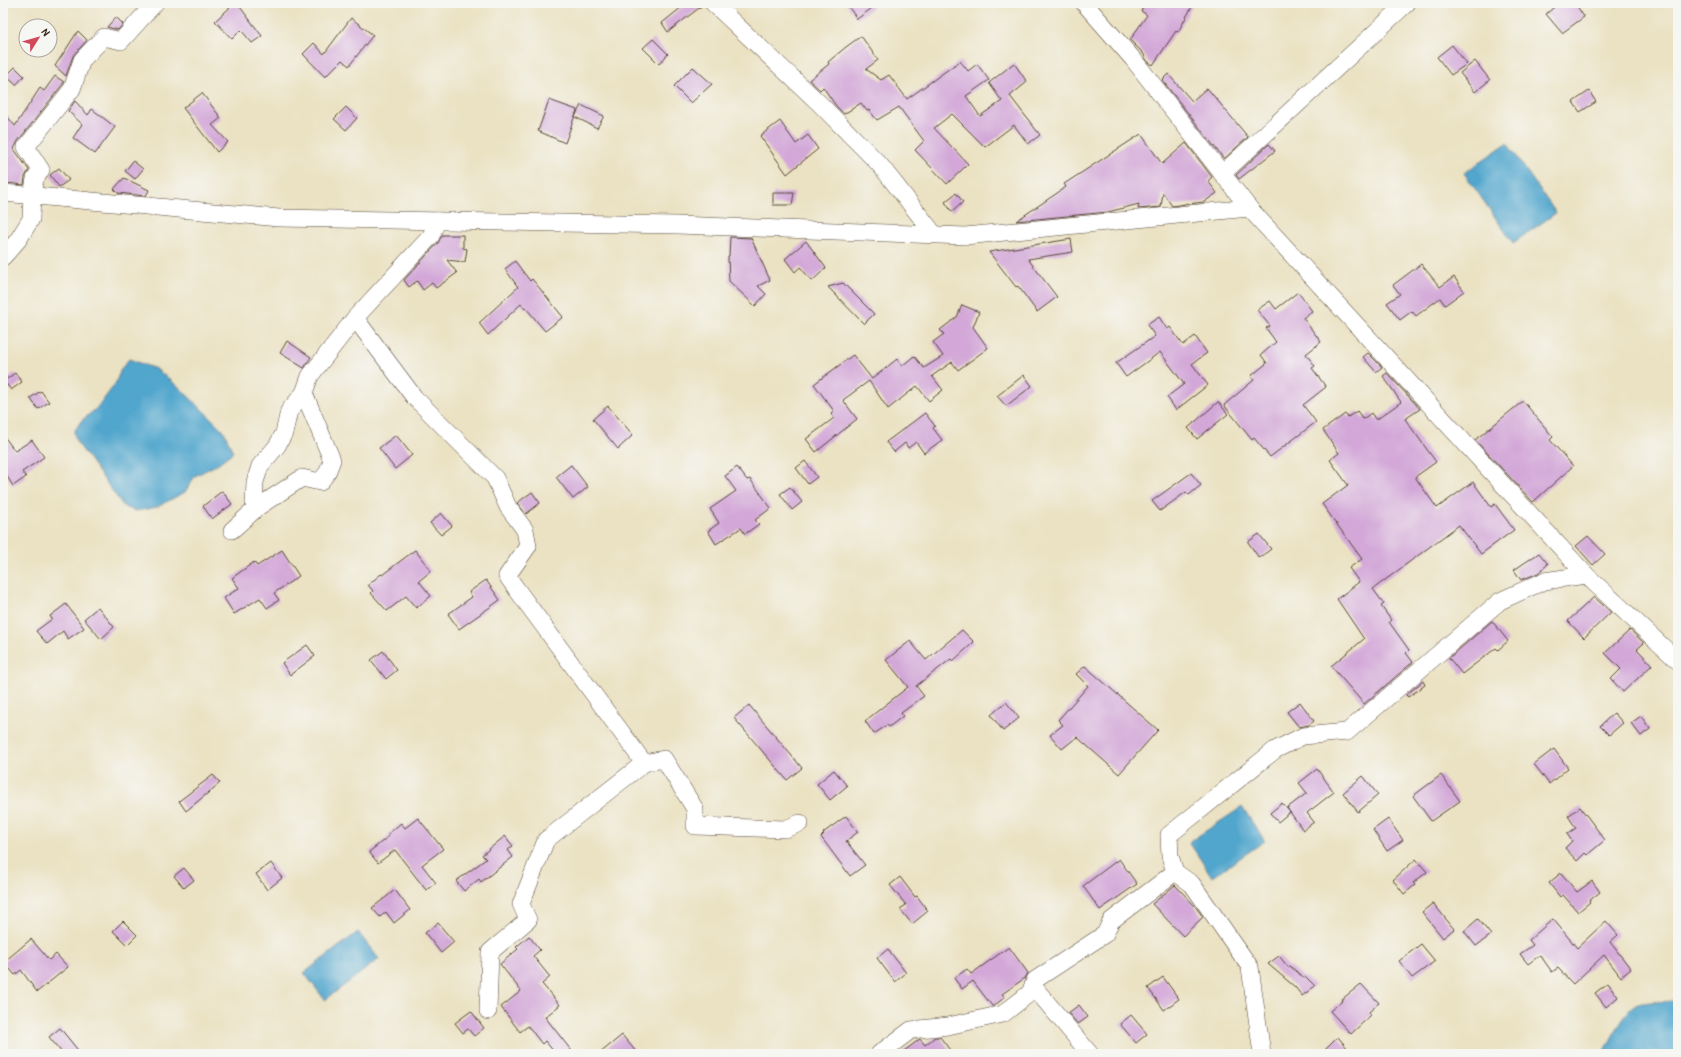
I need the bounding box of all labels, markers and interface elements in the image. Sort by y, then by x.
north arrow [18,18,58,58]
text: N [39,25,53,39]

